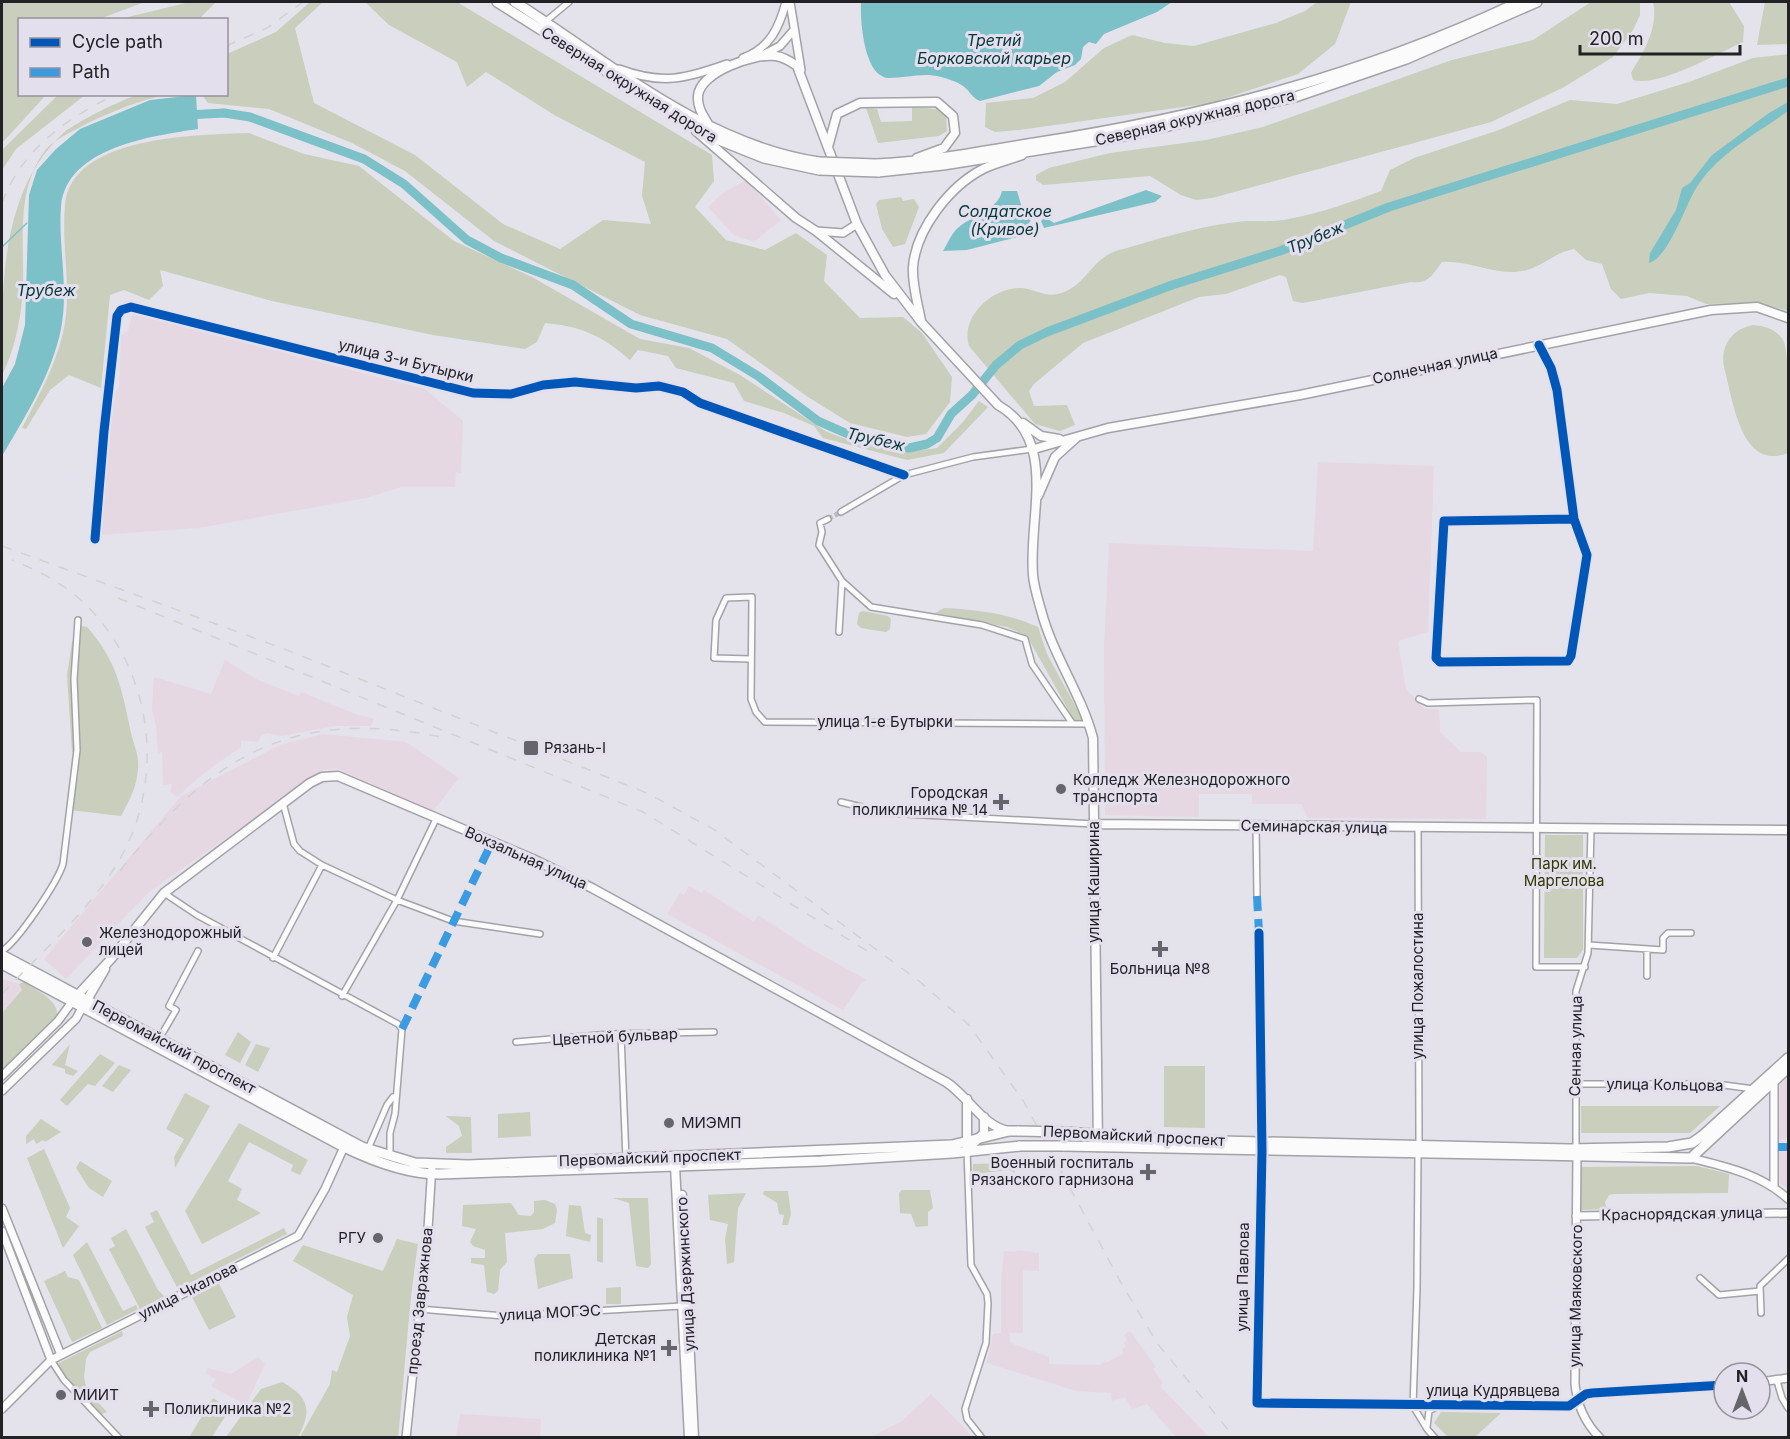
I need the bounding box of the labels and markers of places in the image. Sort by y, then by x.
place label: Рязань-I [544,738,606,757]
marker: Рязань-I [522,739,540,757]
place label: Колледж Железнодорожного транспорта [1073,770,1290,806]
marker: Колледж Железнодорожного транспорта [1054,782,1068,796]
place label: Городская поликлиника № 14 [852,783,988,819]
marker: Городская поликлиника № 14 [992,793,1010,811]
place label: Железнодорожный лицей [99,923,242,959]
marker: Железнодорожный лицей [80,935,94,949]
marker: Больница №8 [1151,940,1169,958]
place label: Больница №8 [1110,959,1210,978]
place label: МИЭМП [681,1113,742,1132]
marker: МИЭМП [662,1116,676,1130]
place label: Военный госпиталь Рязанского гарнизона [971,1153,1134,1189]
marker: Военный госпиталь Рязанского гарнизона [1139,1163,1157,1181]
place label: РГУ [338,1228,367,1247]
marker: РГУ [371,1231,385,1245]
place label: Детская поликлиника №1 [534,1329,656,1365]
marker: Детская поликлиника №1 [660,1339,678,1357]
place label: МИИТ [73,1385,119,1404]
marker: МИИТ [54,1388,68,1402]
place label: Поликлиника №2 [164,1399,291,1418]
marker: Поликлиника №2 [142,1400,160,1418]

